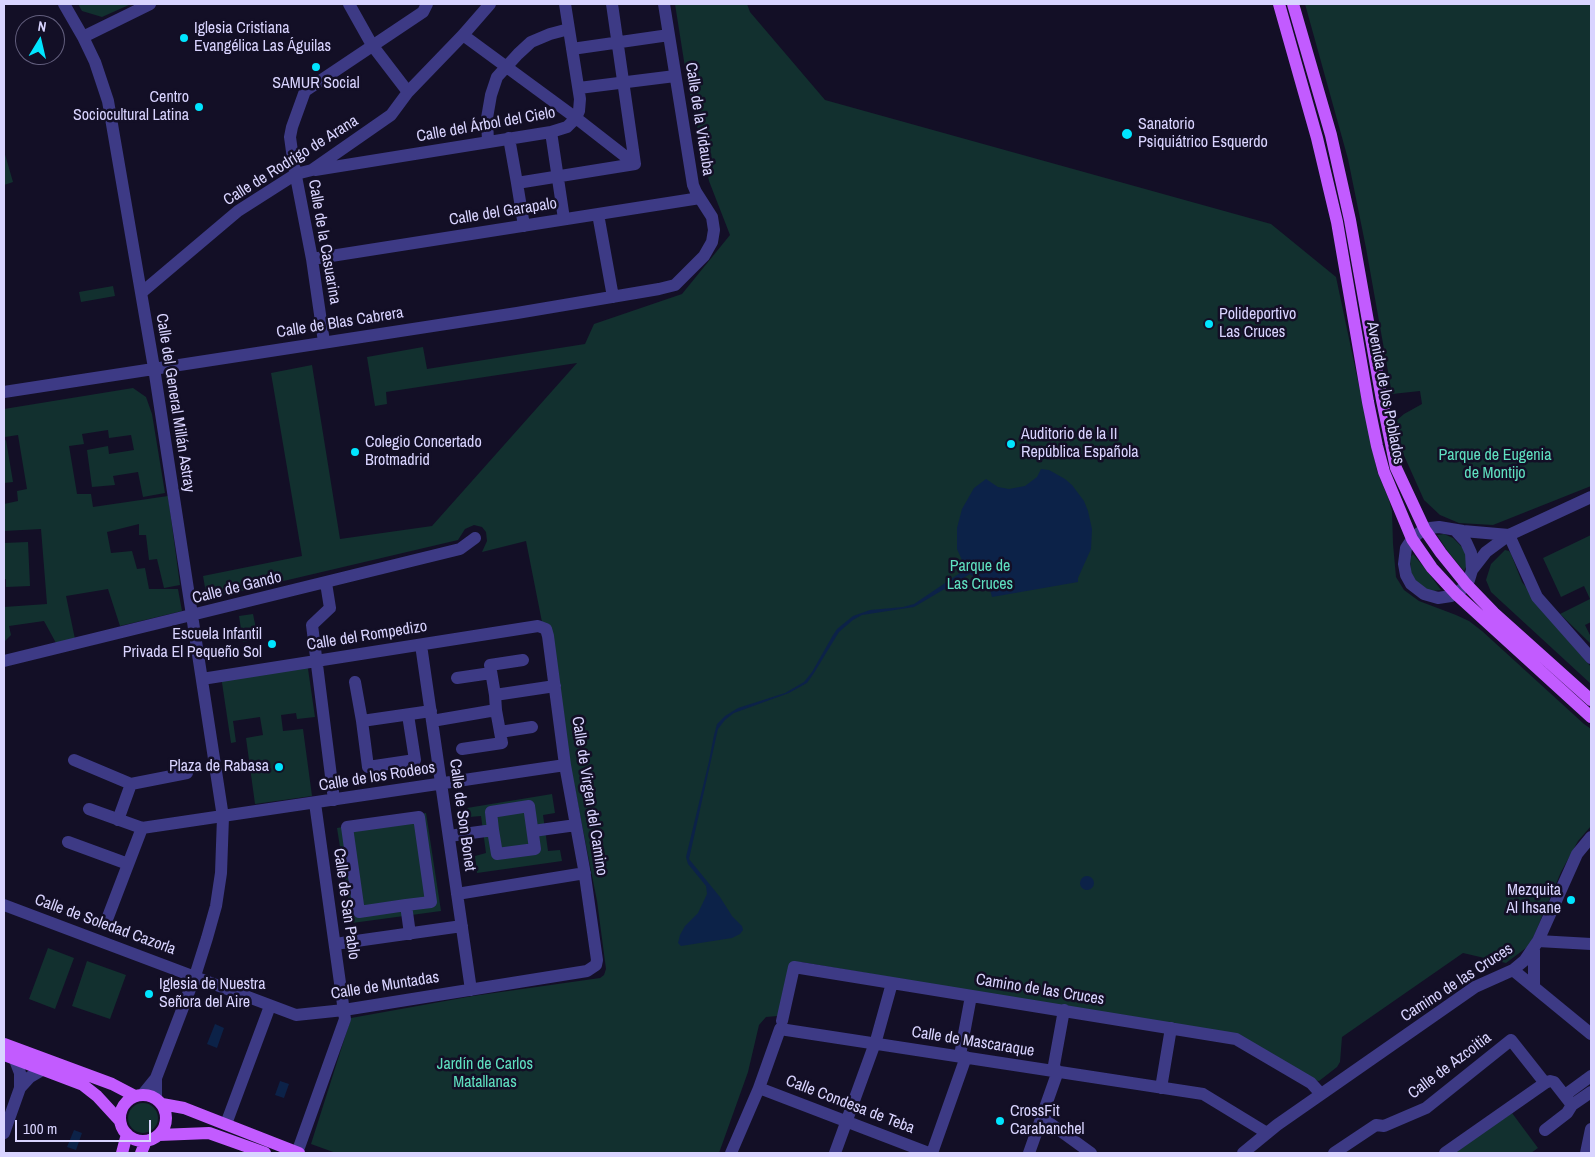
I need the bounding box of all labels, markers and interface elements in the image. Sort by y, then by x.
north arrow [15,15,65,65]
text: N [37,17,48,36]
place label: Iglesia Cristiana Evangélica Las Águilas [194,19,331,57]
marker: Iglesia Cristiana Evangélica Las Águilas [178,32,190,44]
marker: SAMUR Social [310,61,322,73]
street label: Calle de la Vidauba [681,61,717,177]
place label: SAMUR Social [272,74,360,94]
place label: Centro Sociocultural Latina [73,88,189,126]
marker: Centro Sociocultural Latina [193,101,205,113]
street label: Calle del Árbol del Cielo [415,103,557,147]
street label: Calle de Rodrigo de Arana [220,112,362,210]
place label: Sanatorio Psiquiátrico Esquerdo [1138,115,1268,153]
marker: Sanatorio Psiquiátrico Esquerdo [1120,127,1134,141]
street label: Calle de la Casuarina [304,178,344,306]
street label: Calle del Garapalo [448,194,558,230]
street label: Calle de Blas Cabrera [275,303,405,343]
place label: Polideportivo Las Cruces [1219,305,1296,343]
street label: Calle del General Millán Astray [151,312,199,494]
marker: Polideportivo Las Cruces [1203,318,1215,330]
street label: Avenida de los Poblados [1362,320,1408,466]
place label: Auditorio de la II República Española [1021,425,1138,463]
place label: Colegio Concertado Brotmadrid [365,433,482,471]
marker: Auditorio de la II República Española [1005,438,1017,450]
marker: Colegio Concertado Brotmadrid [349,446,361,458]
park label: Parque de Eugenia de Montijo [1438,446,1552,484]
park label: Parque de Las Cruces [947,557,1013,595]
street label: Calle de Gando [190,568,284,608]
street label: Calle del Rompedizo [305,617,429,655]
place label: Escuela Infantil Privada El Pequeño Sol [123,625,262,663]
marker: Escuela Infantil Privada El Pequeño Sol [266,638,278,650]
street label: Calle de Virgen del Camino [567,715,611,877]
place label: Plaza de Rabasa [169,757,269,777]
street label: Calle de los Rodeos [318,758,436,796]
street label: Calle de Son Bonet [445,758,479,872]
marker: Plaza de Rabasa [273,761,285,773]
street label: Calle de San Pablo [329,847,363,961]
place label: Mezquita Al Ihsane [1506,881,1561,919]
street label: Calle de Soledad Cazorla [32,891,178,959]
marker: Mezquita Al Ihsane [1565,894,1577,906]
street label: Camino de las Cruces [1397,940,1517,1026]
street label: Calle de Muntadas [329,968,441,1004]
street label: Camino de las Cruces [974,970,1106,1010]
place label: Iglesia de Nuestra Señora del Aire [159,975,265,1013]
marker: Iglesia de Nuestra Señora del Aire [143,988,155,1000]
street label: Calle de Mascaraque [910,1023,1036,1061]
street label: Calle de Azcoitia [1405,1028,1495,1104]
park label: Jardín de Carlos Matallanas [437,1055,533,1093]
street label: Calle Condesa de Teba [783,1072,917,1138]
place label: CrossFit Carabanchel [1010,1102,1084,1140]
scale bar [18,1110,154,1142]
marker: CrossFit Carabanchel [994,1115,1006,1127]
text: 100 m [23,1118,57,1139]

